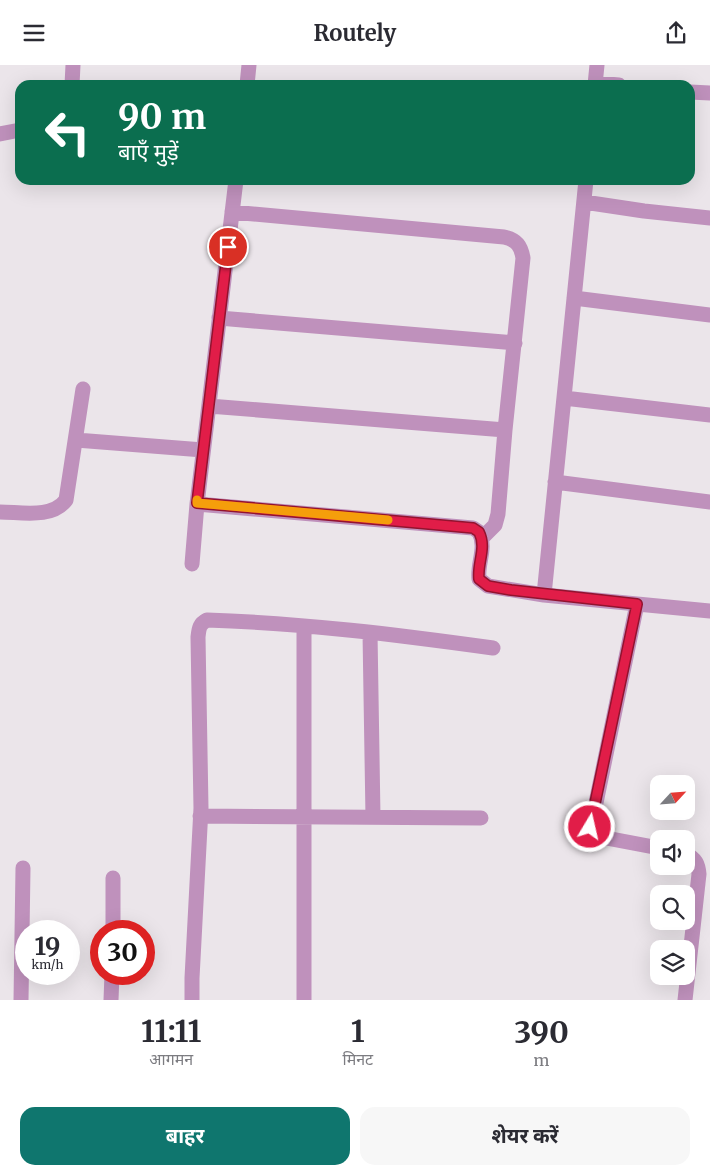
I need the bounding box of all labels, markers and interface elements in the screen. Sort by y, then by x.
icon: menu [20,19,48,47]
text: Routely [314,19,396,47]
icon: share [662,19,690,47]
text: 90 m [118,95,206,139]
icon: left [35,100,100,165]
text: बाएँ मुड़ें [118,138,179,166]
pin [207,226,249,268]
icon: arrive [214,233,242,261]
north arrow [650,775,695,820]
map controls [650,775,695,985]
position arrow [563,800,615,852]
button: sound [650,830,695,875]
button: search [650,885,695,930]
speed limit sign: 30 [90,920,155,985]
text: 19 [35,930,60,962]
button: layers [650,940,695,985]
text: km/h [32,957,63,972]
text: 11:11 [141,1012,201,1050]
text: 1 [351,1012,365,1050]
text: 390 [514,1013,569,1051]
text: आगमन [149,1049,193,1069]
text: मिनट [342,1049,373,1069]
text: m [534,1050,549,1070]
button: बाहर [20,1107,350,1165]
button: शेयर करें [360,1107,690,1165]

